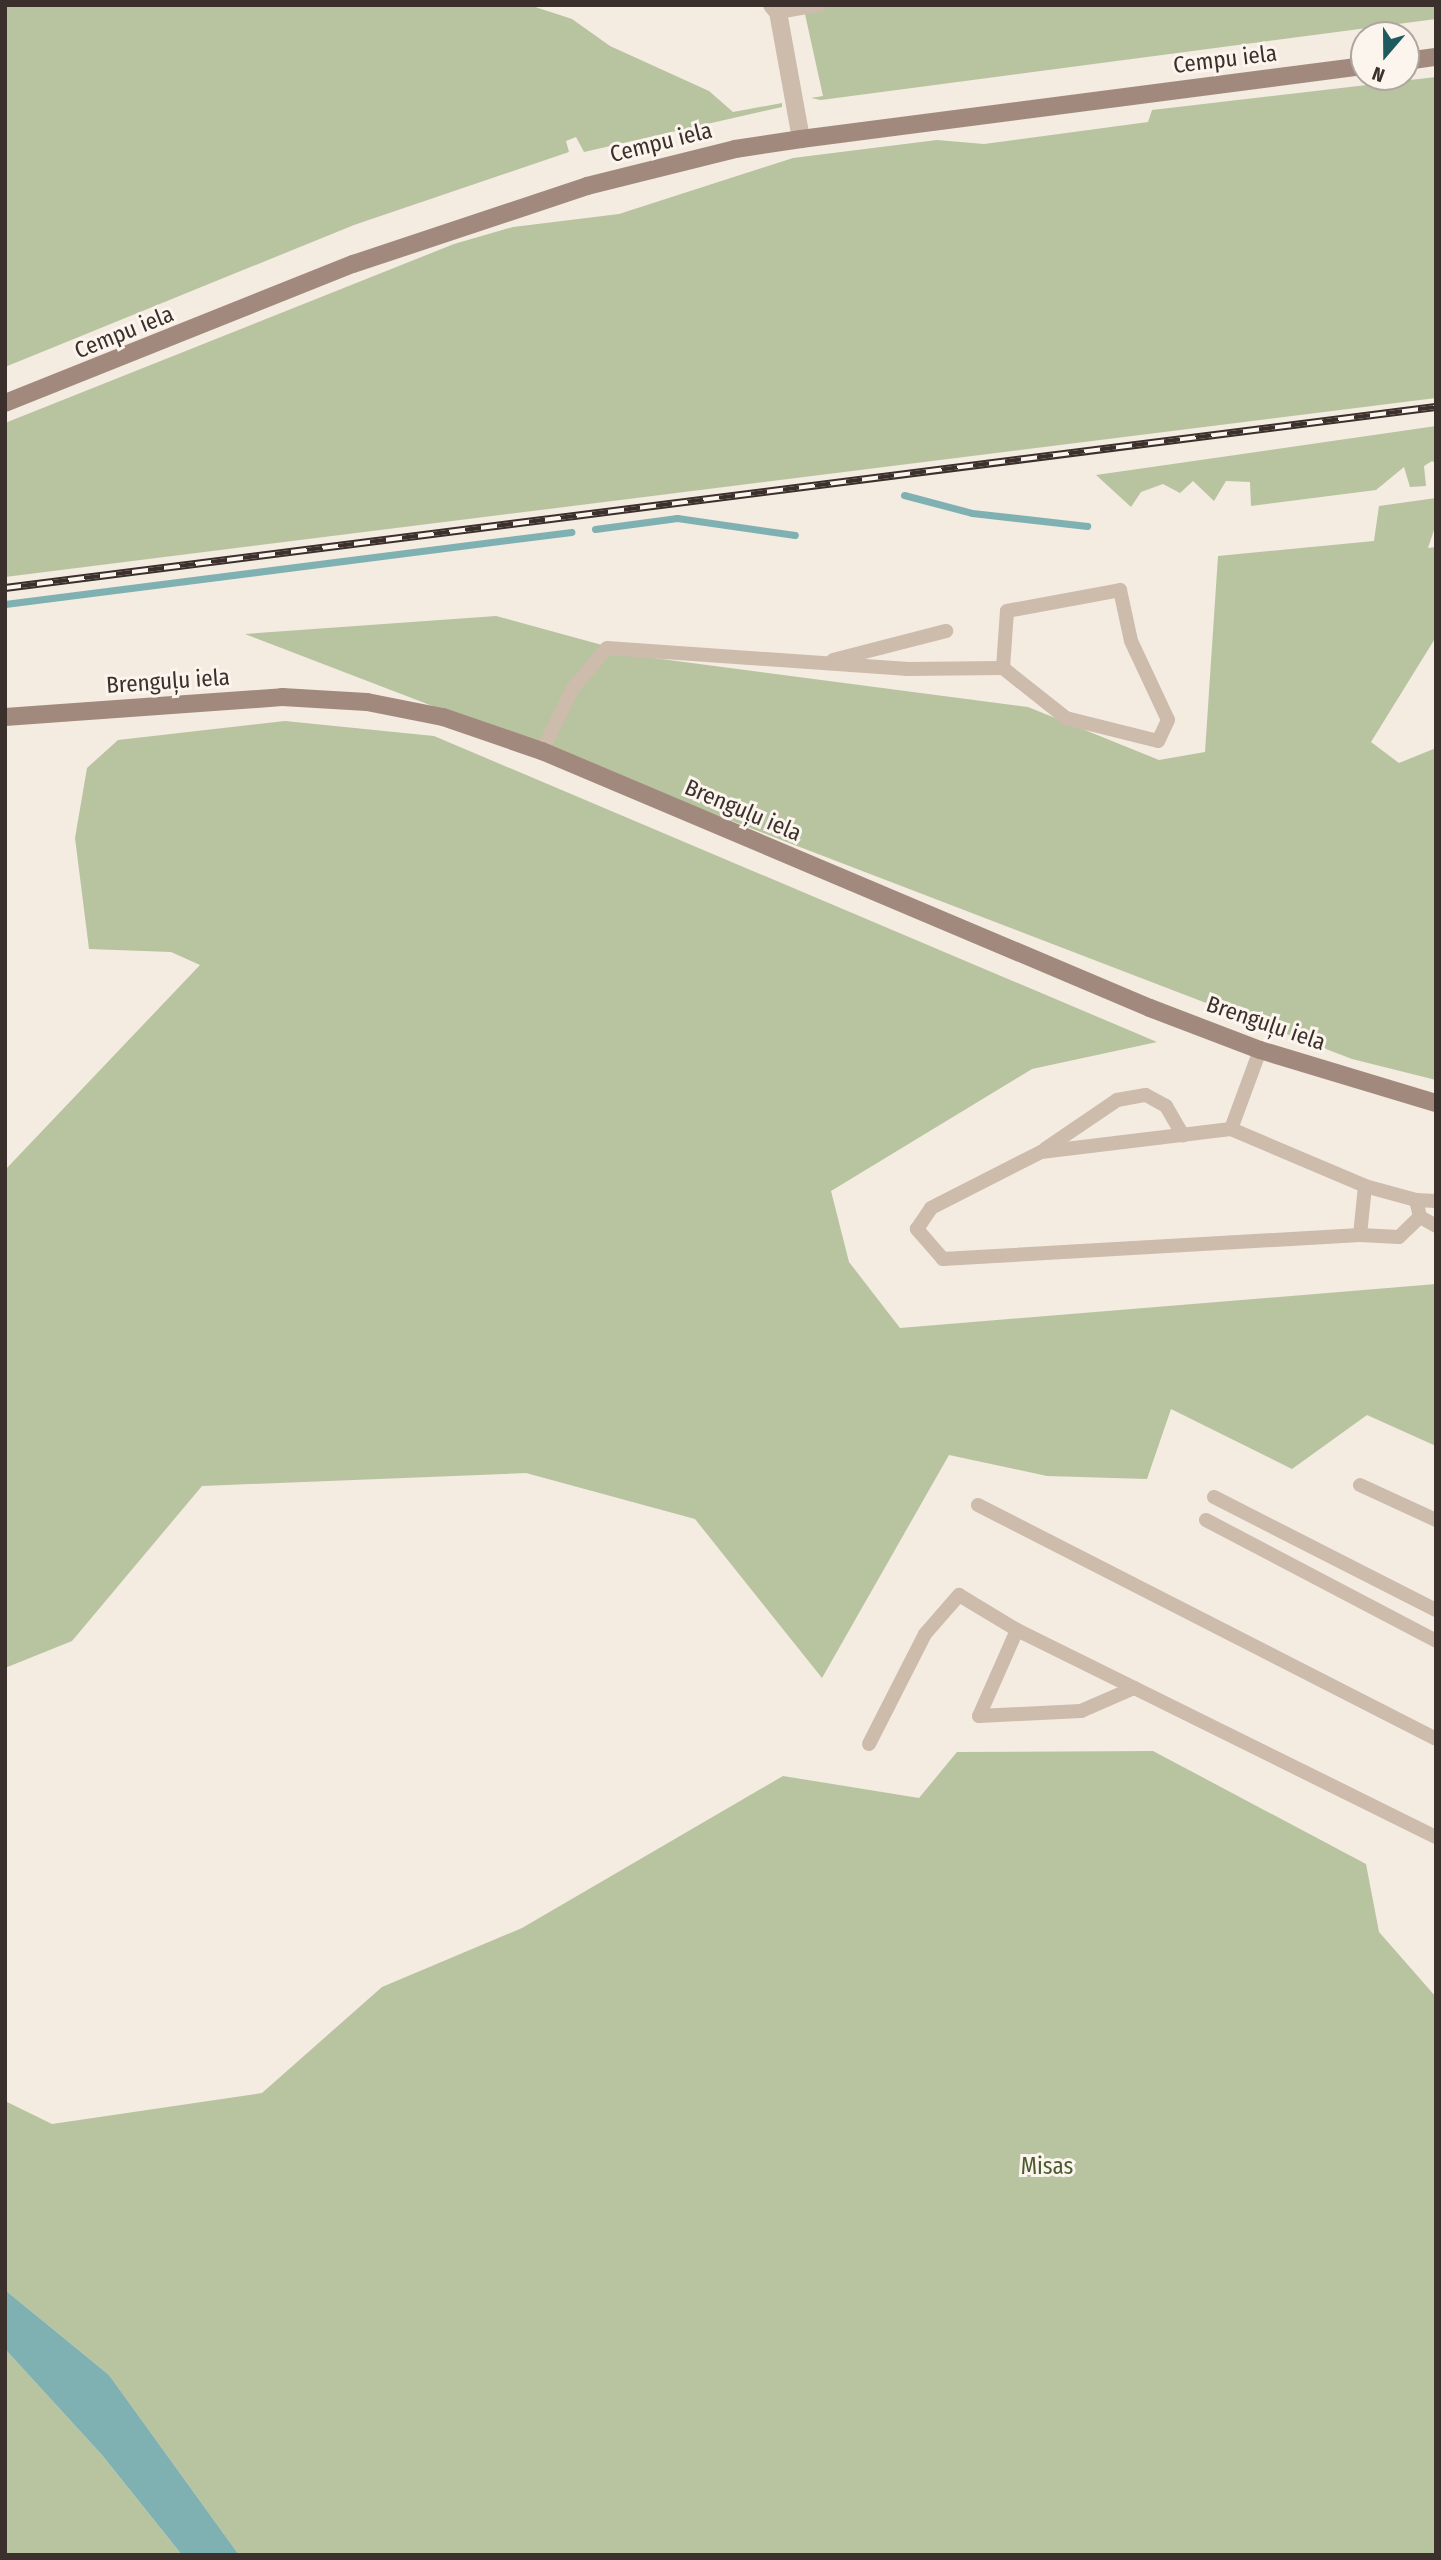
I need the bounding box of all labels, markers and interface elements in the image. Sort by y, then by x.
north arrow [1350,21,1420,91]
street label: Cempu iela [1172,39,1278,79]
text: N [1369,62,1388,87]
street label: Cempu iela [607,116,715,168]
street label: Cempu iela [70,300,178,364]
street label: Brenguļu iela [105,663,231,699]
street label: Brenguļu iela [681,773,805,847]
street label: Brenguļu iela [1203,990,1329,1056]
park label: Misas [1021,2152,1073,2180]

